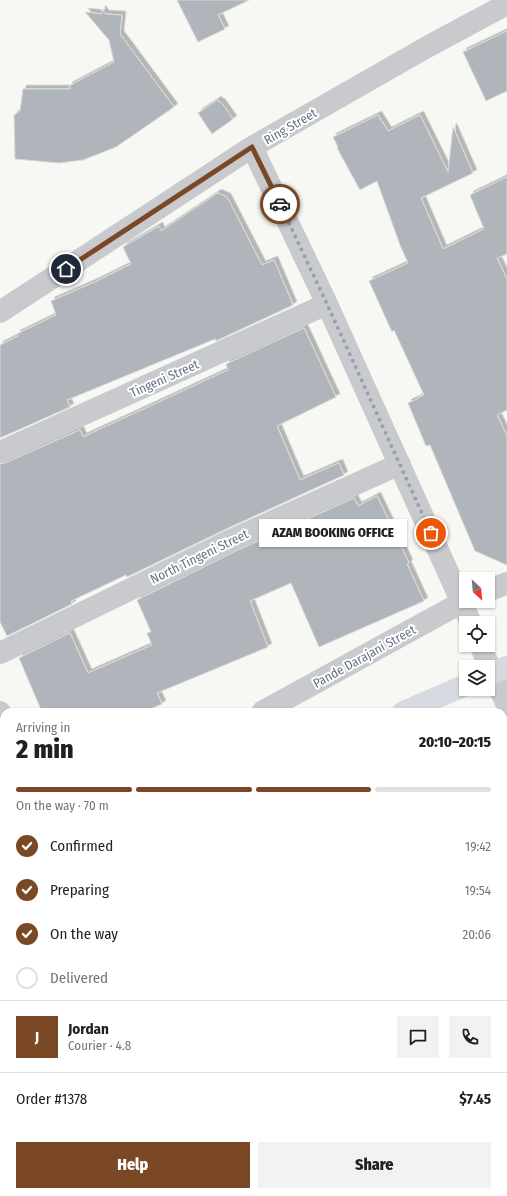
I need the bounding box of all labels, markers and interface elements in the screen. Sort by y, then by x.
street label: Ring Street [261,105,320,148]
courier [260,184,300,224]
icon: car [269,193,291,215]
pin [49,252,83,286]
icon: home [55,258,77,280]
street label: Tingeni Street [128,356,202,400]
pin [414,516,448,550]
callout: AZAM BOOKING OFFICE [259,519,407,547]
icon: bag [420,522,442,544]
text: AZAM BOOKING OFFICE [272,525,394,540]
street label: North Tingeni Street [148,526,251,587]
north arrow [459,572,495,608]
map controls [459,572,495,696]
button: locate [459,616,495,652]
street label: Pande Darajani Street [310,622,419,691]
button: layers [459,660,495,696]
text: Arriving in [16,720,70,735]
text: 20:10–20:15 [419,733,491,751]
text: 2 min [16,734,74,765]
text: On the way · 70 m [16,798,109,813]
icon: check [16,835,38,857]
text: Confirmed [50,837,113,855]
text: 19:42 [465,839,491,854]
icon: check [16,879,38,901]
text: Preparing [50,881,109,899]
text: 19:54 [465,883,491,898]
icon: check [16,923,38,945]
text: On the way [50,925,118,943]
text: 20:06 [463,927,491,942]
text: Delivered [50,969,108,987]
button: chat [397,1016,439,1058]
button: phone [449,1016,491,1058]
text: Jordan [68,1020,109,1038]
text: J [35,1028,39,1046]
text: Courier · 4.8 [68,1038,131,1053]
text: Order #1378 [16,1090,87,1108]
text: $7.45 [459,1090,491,1108]
button: Help [16,1142,250,1188]
button: Share [258,1142,491,1188]

